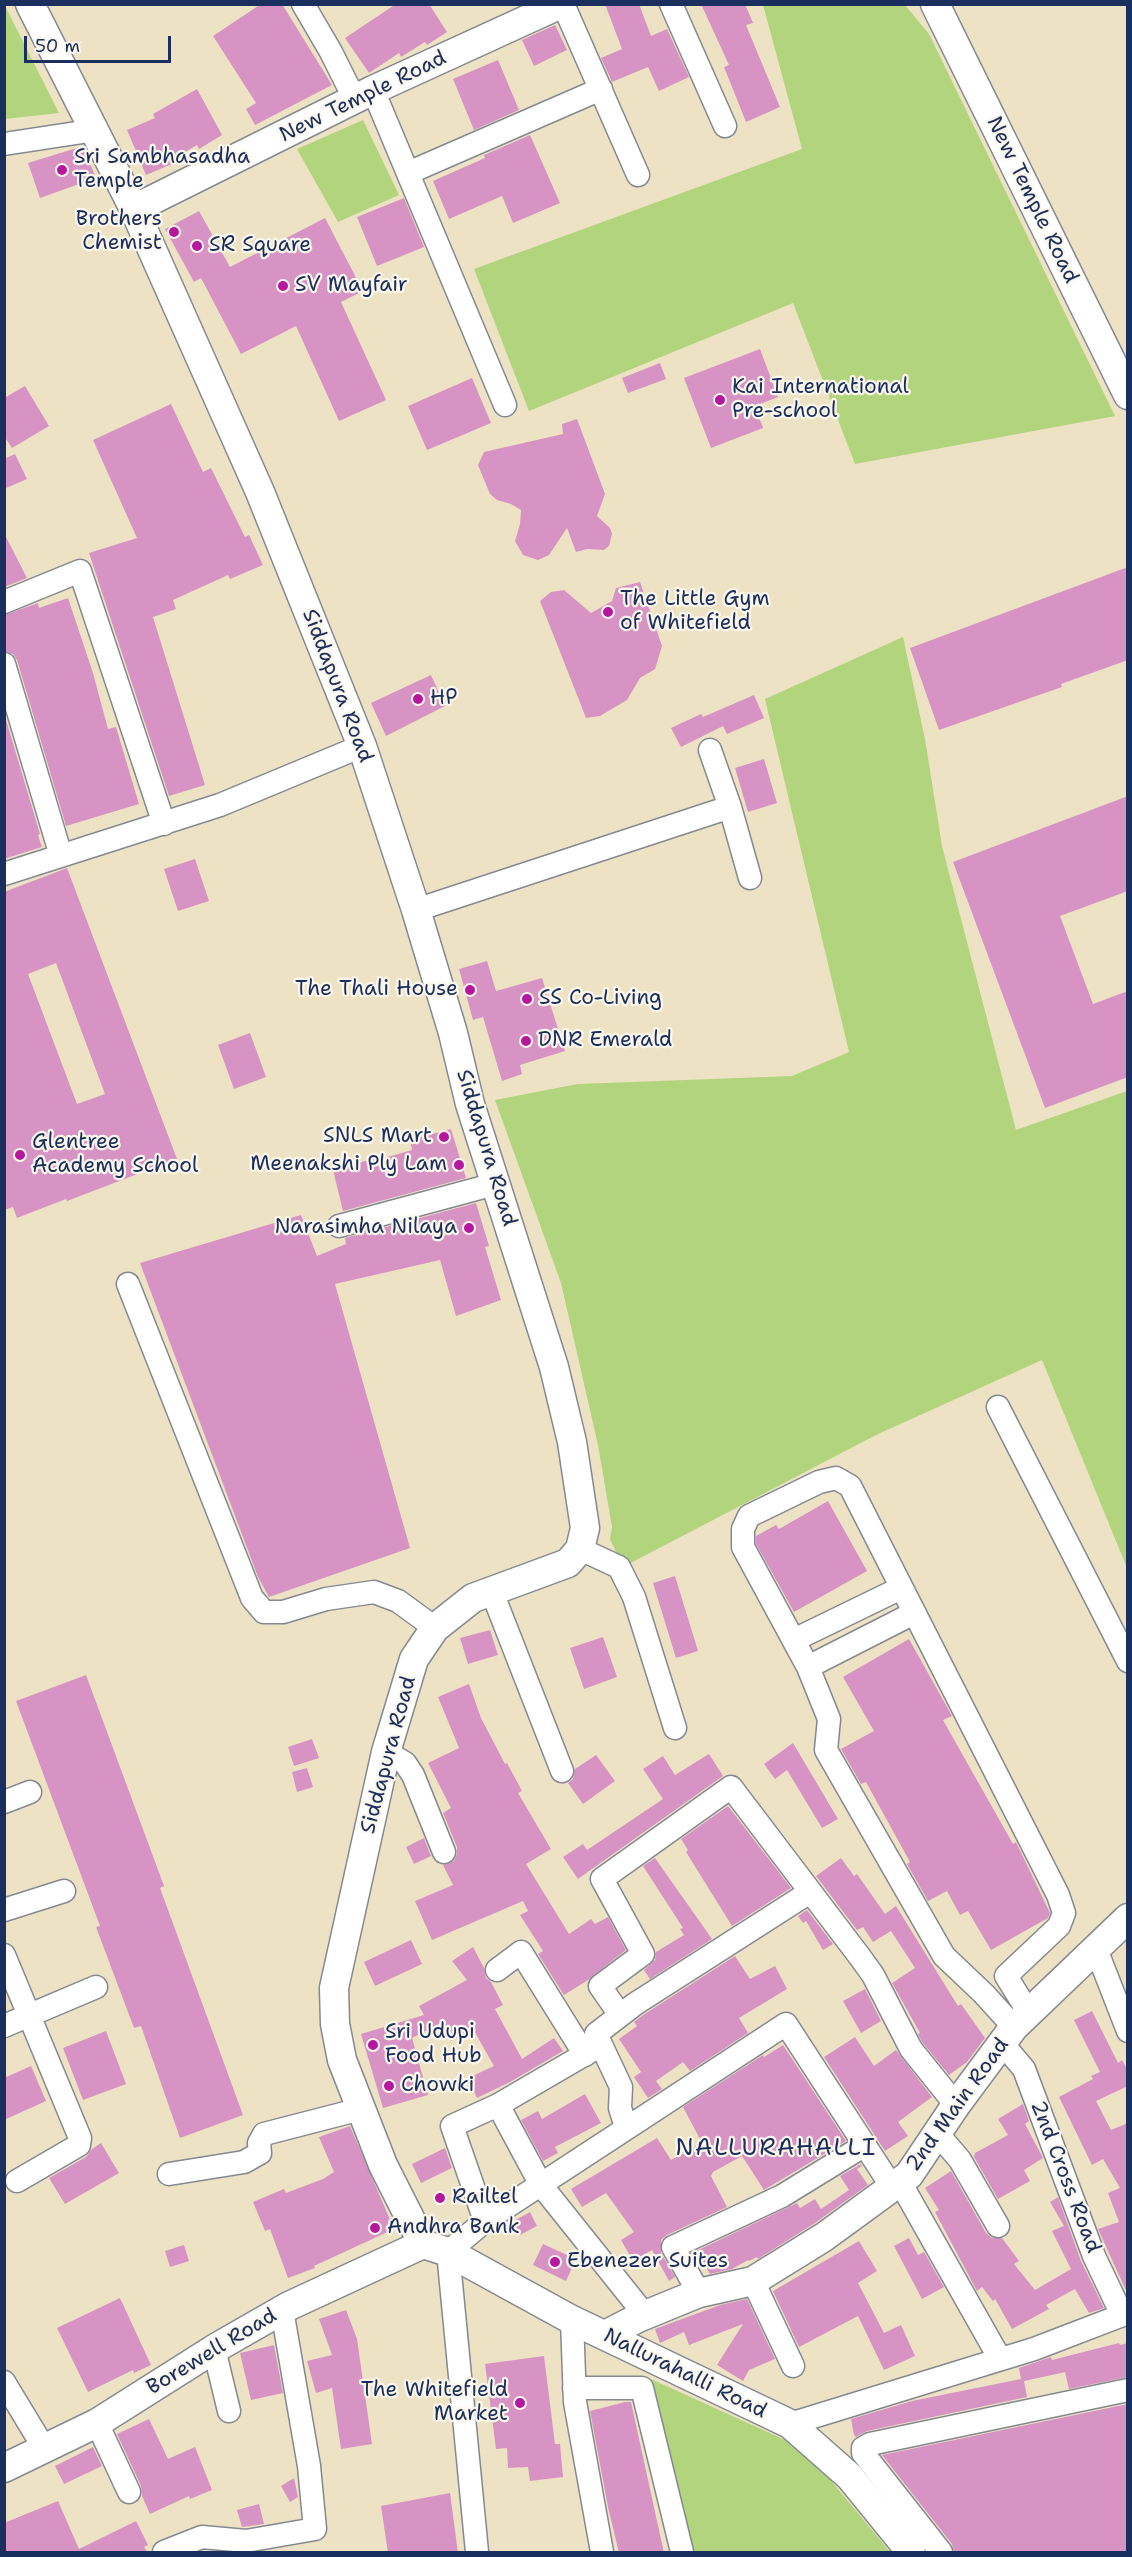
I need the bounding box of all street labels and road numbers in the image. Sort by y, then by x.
street label: New Temple Road [275,46,451,148]
street label: New Temple Road [981,112,1083,288]
street label: Siddapura Road [296,606,378,766]
street label: Siddapura Road [450,1067,522,1229]
street label: Siddapura Road [356,1673,422,1837]
street label: 2nd Main Road [901,2033,1015,2177]
street label: 2nd Cross Road [1024,2097,1106,2257]
street label: Borewell Road [142,2303,282,2401]
street label: Nallurahalli Road [599,2324,771,2424]

